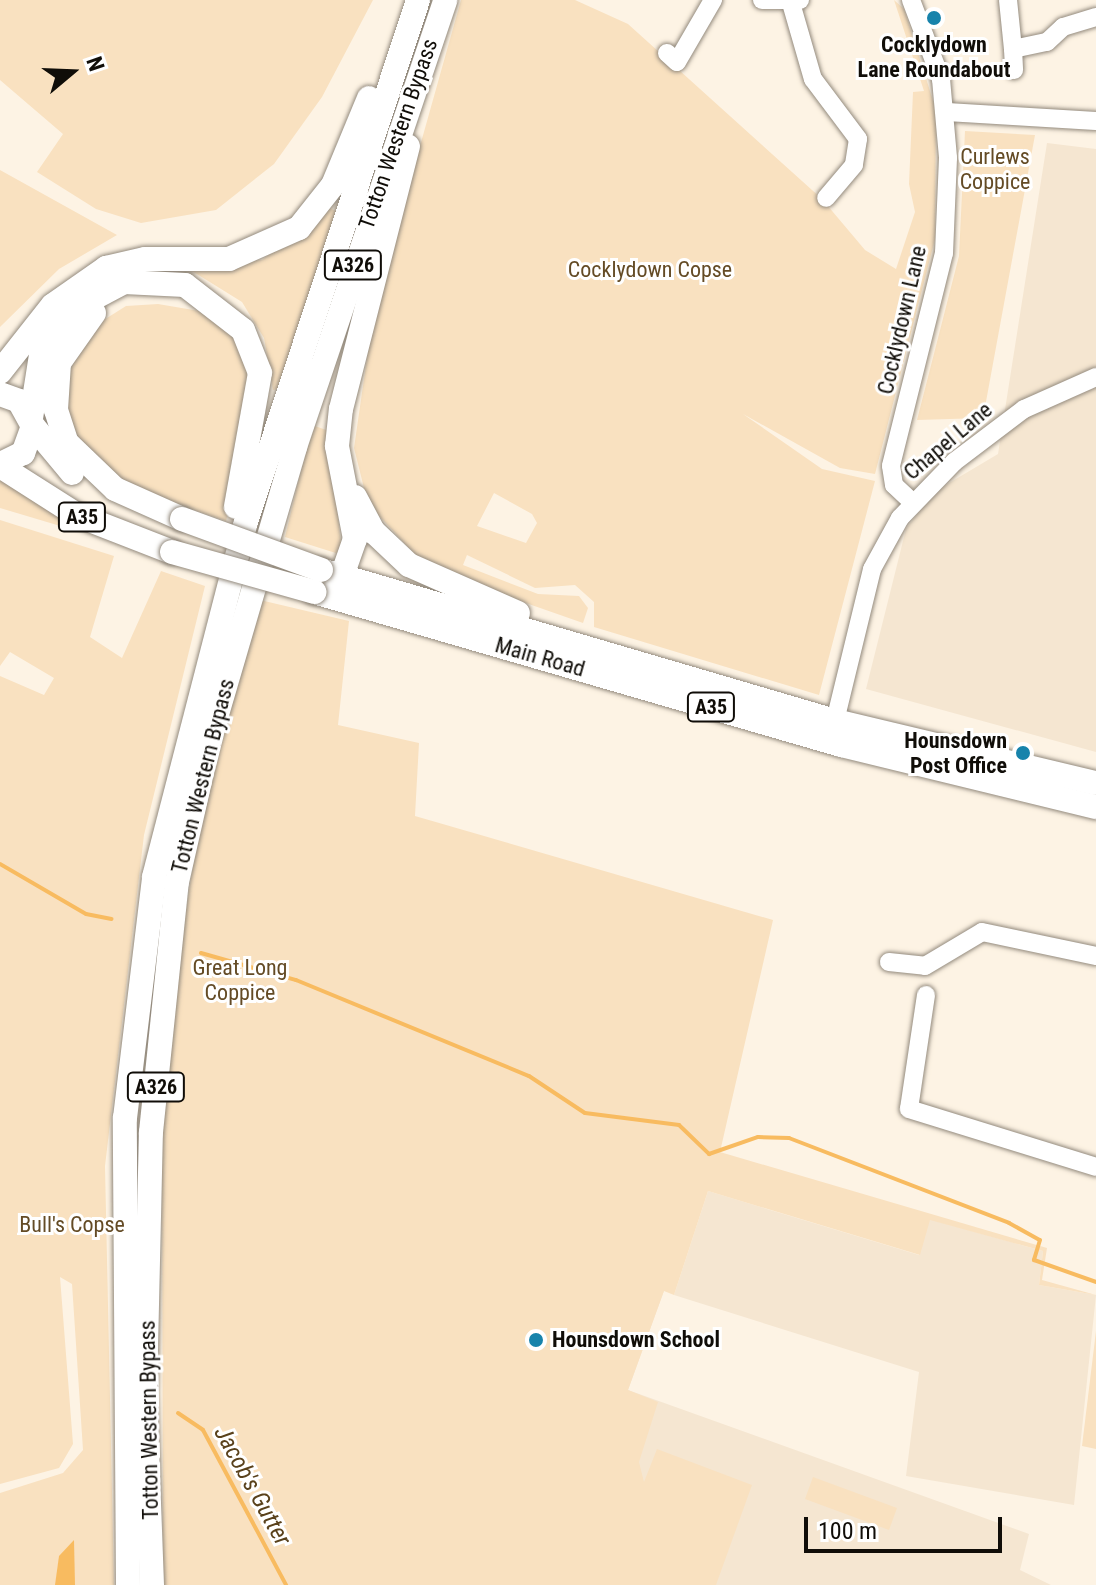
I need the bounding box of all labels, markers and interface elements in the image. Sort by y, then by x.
marker: Cocklydown Lane Roundabout [925,9,943,27]
place label: Cocklydown Lane Roundabout [858,31,1010,82]
north arrow [32,32,112,112]
street label: Totton Western Bypass [353,35,443,233]
text: N [81,54,109,74]
park label: Curlews Coppice [960,143,1030,194]
street label: Cocklydown Lane [872,243,932,397]
road number: A326 [323,249,383,281]
park label: Cocklydown Copse [568,257,732,283]
street label: Chapel Lane [899,397,997,485]
road number: A35 [56,501,108,533]
street label: Main Road [492,632,588,682]
street label: Totton Western Bypass [166,676,240,876]
road number: A35 [685,691,737,723]
place label: Hounsdown Post Office [904,727,1007,778]
marker: Hounsdown Post Office [1014,744,1032,762]
park label: Great Long Coppice [193,954,287,1006]
road number: A326 [126,1071,186,1103]
park label: Bull's Copse [19,1212,125,1238]
street label: Totton Western Bypass [134,1320,164,1520]
place label: Hounsdown School [552,1327,720,1353]
marker: Hounsdown School [527,1331,545,1349]
water label: Jacob's Gutter [207,1421,297,1551]
scale bar [808,1501,1006,1551]
text: 100 m [818,1517,877,1545]

